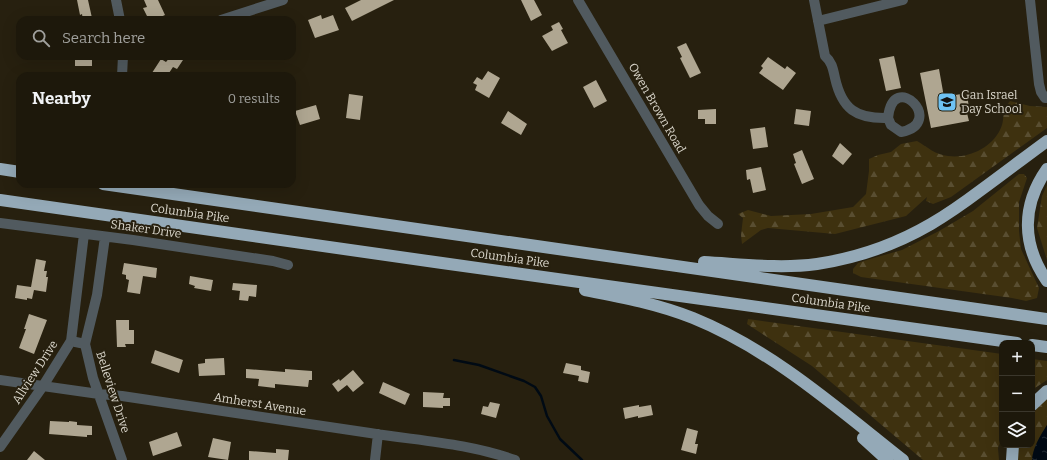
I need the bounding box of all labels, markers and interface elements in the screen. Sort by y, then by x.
search box [16,16,296,60]
icon: search [30,27,52,49]
text: Search here [62,29,145,47]
street label: Owen Brown Road [626,61,688,155]
text: Nearby [32,88,91,109]
place label: Gan Israel Day School [961,88,1023,116]
text: 0 results [228,91,280,106]
school or university icon: Gan Israel Day School [936,91,958,113]
street label: Columbia Pike [150,201,230,225]
street label: Shaker Drive [110,217,182,241]
street label: Columbia Pike [470,246,550,270]
street label: Columbia Pike [791,291,871,315]
street label: Allview Drive [9,338,61,406]
map controls [999,340,1035,448]
button: + [999,340,1035,376]
street label: Belleview Drive [93,349,133,435]
button: − [999,376,1035,412]
street label: Amherst Avenue [213,390,307,418]
button: layers [999,412,1035,448]

